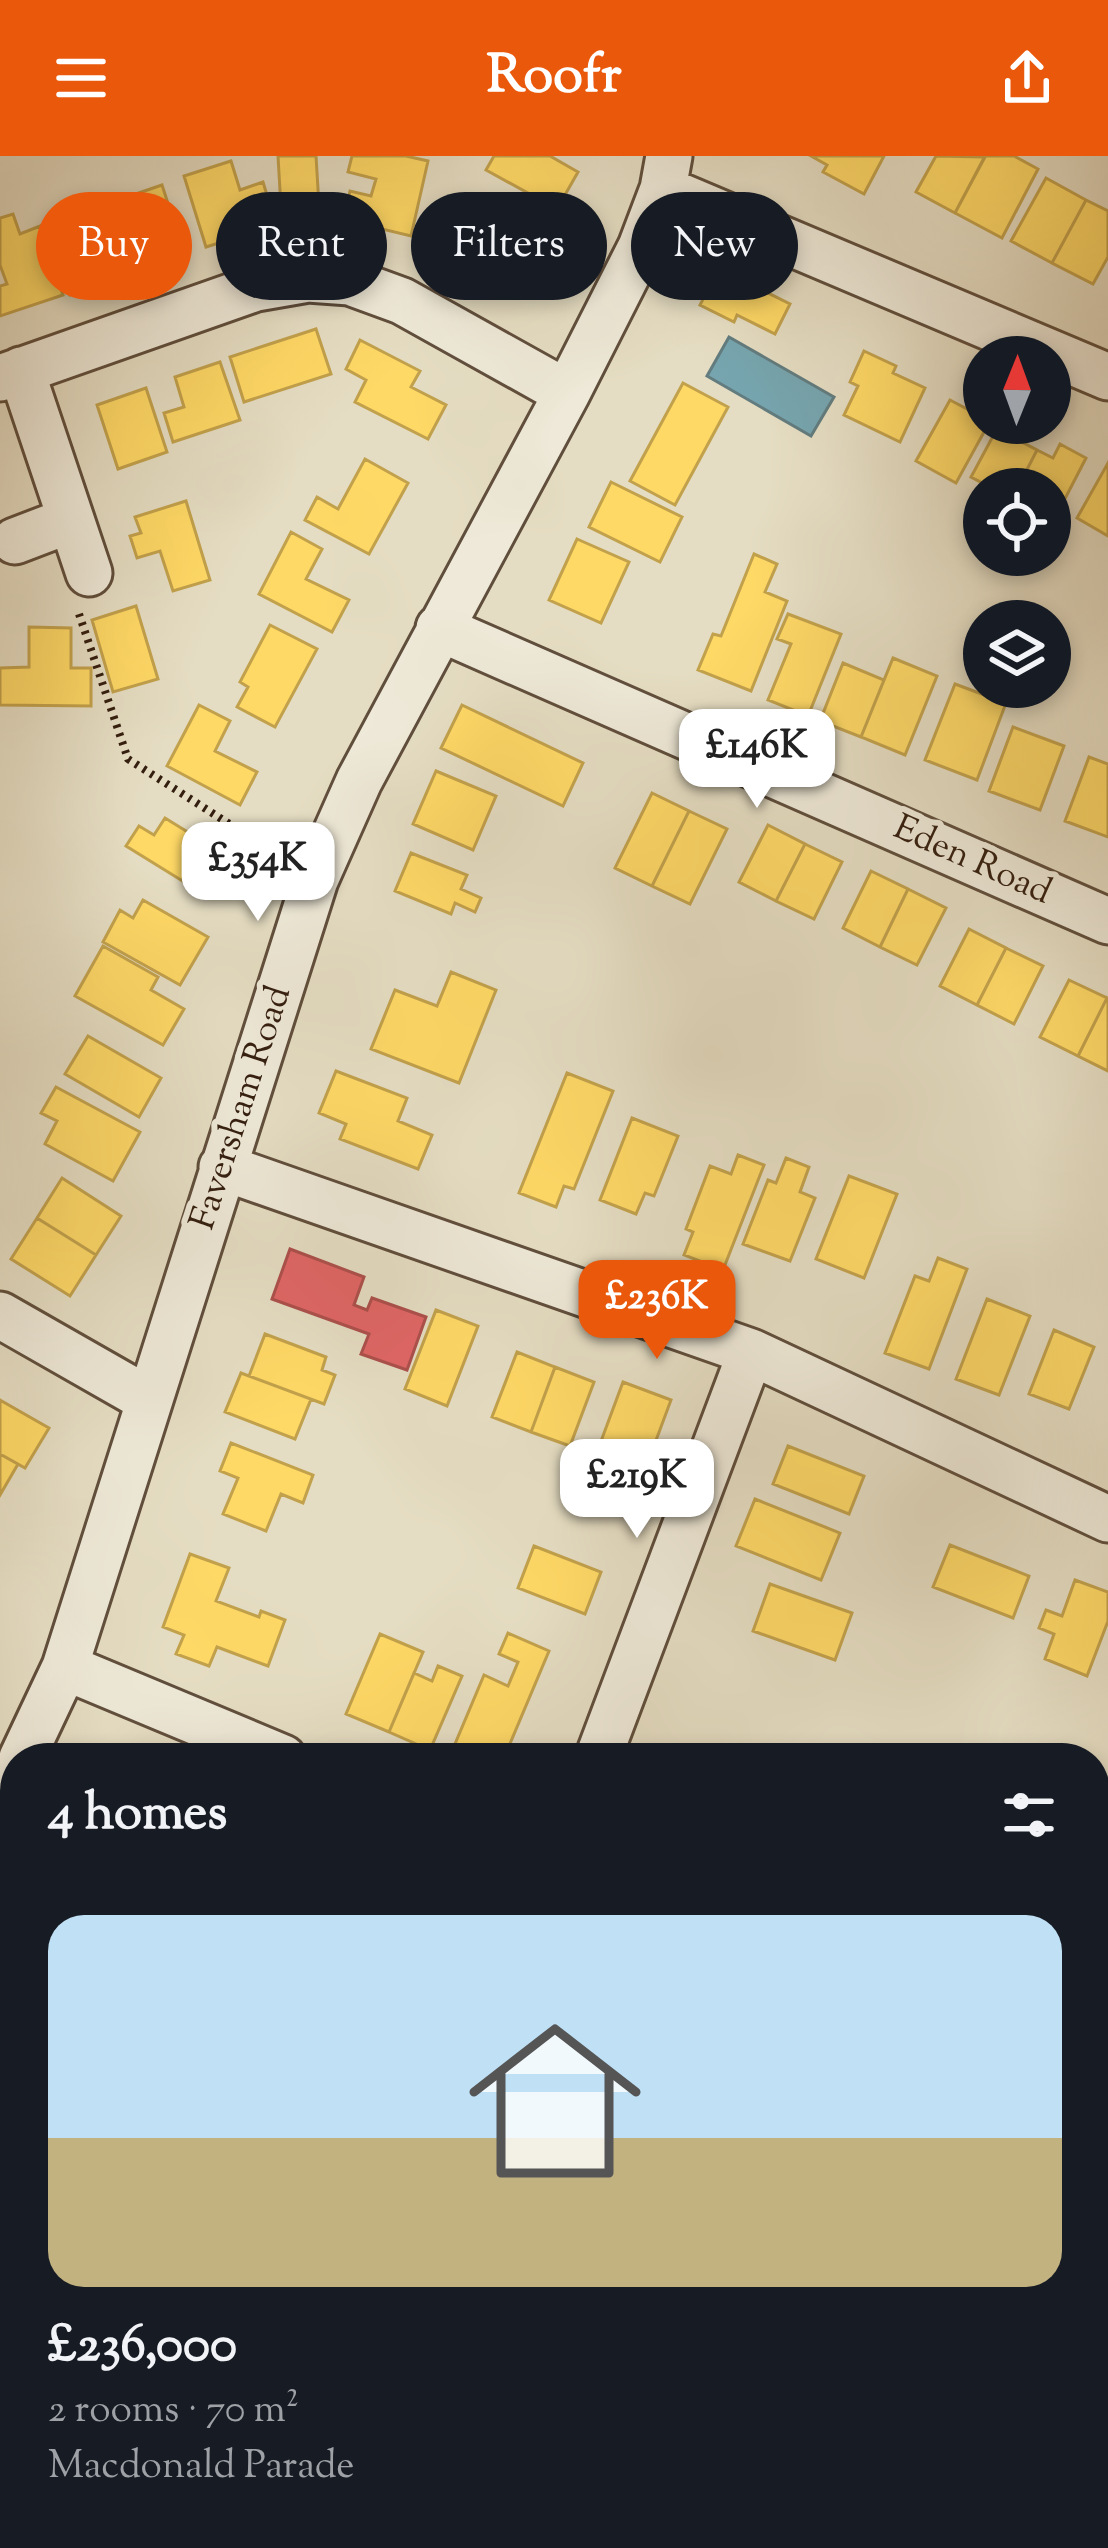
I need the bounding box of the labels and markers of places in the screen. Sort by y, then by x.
pin: £146K [673,709,841,811]
pin: £354K [174,822,342,924]
pin: £236K [573,1260,741,1362]
pin: £219K [553,1439,721,1541]

